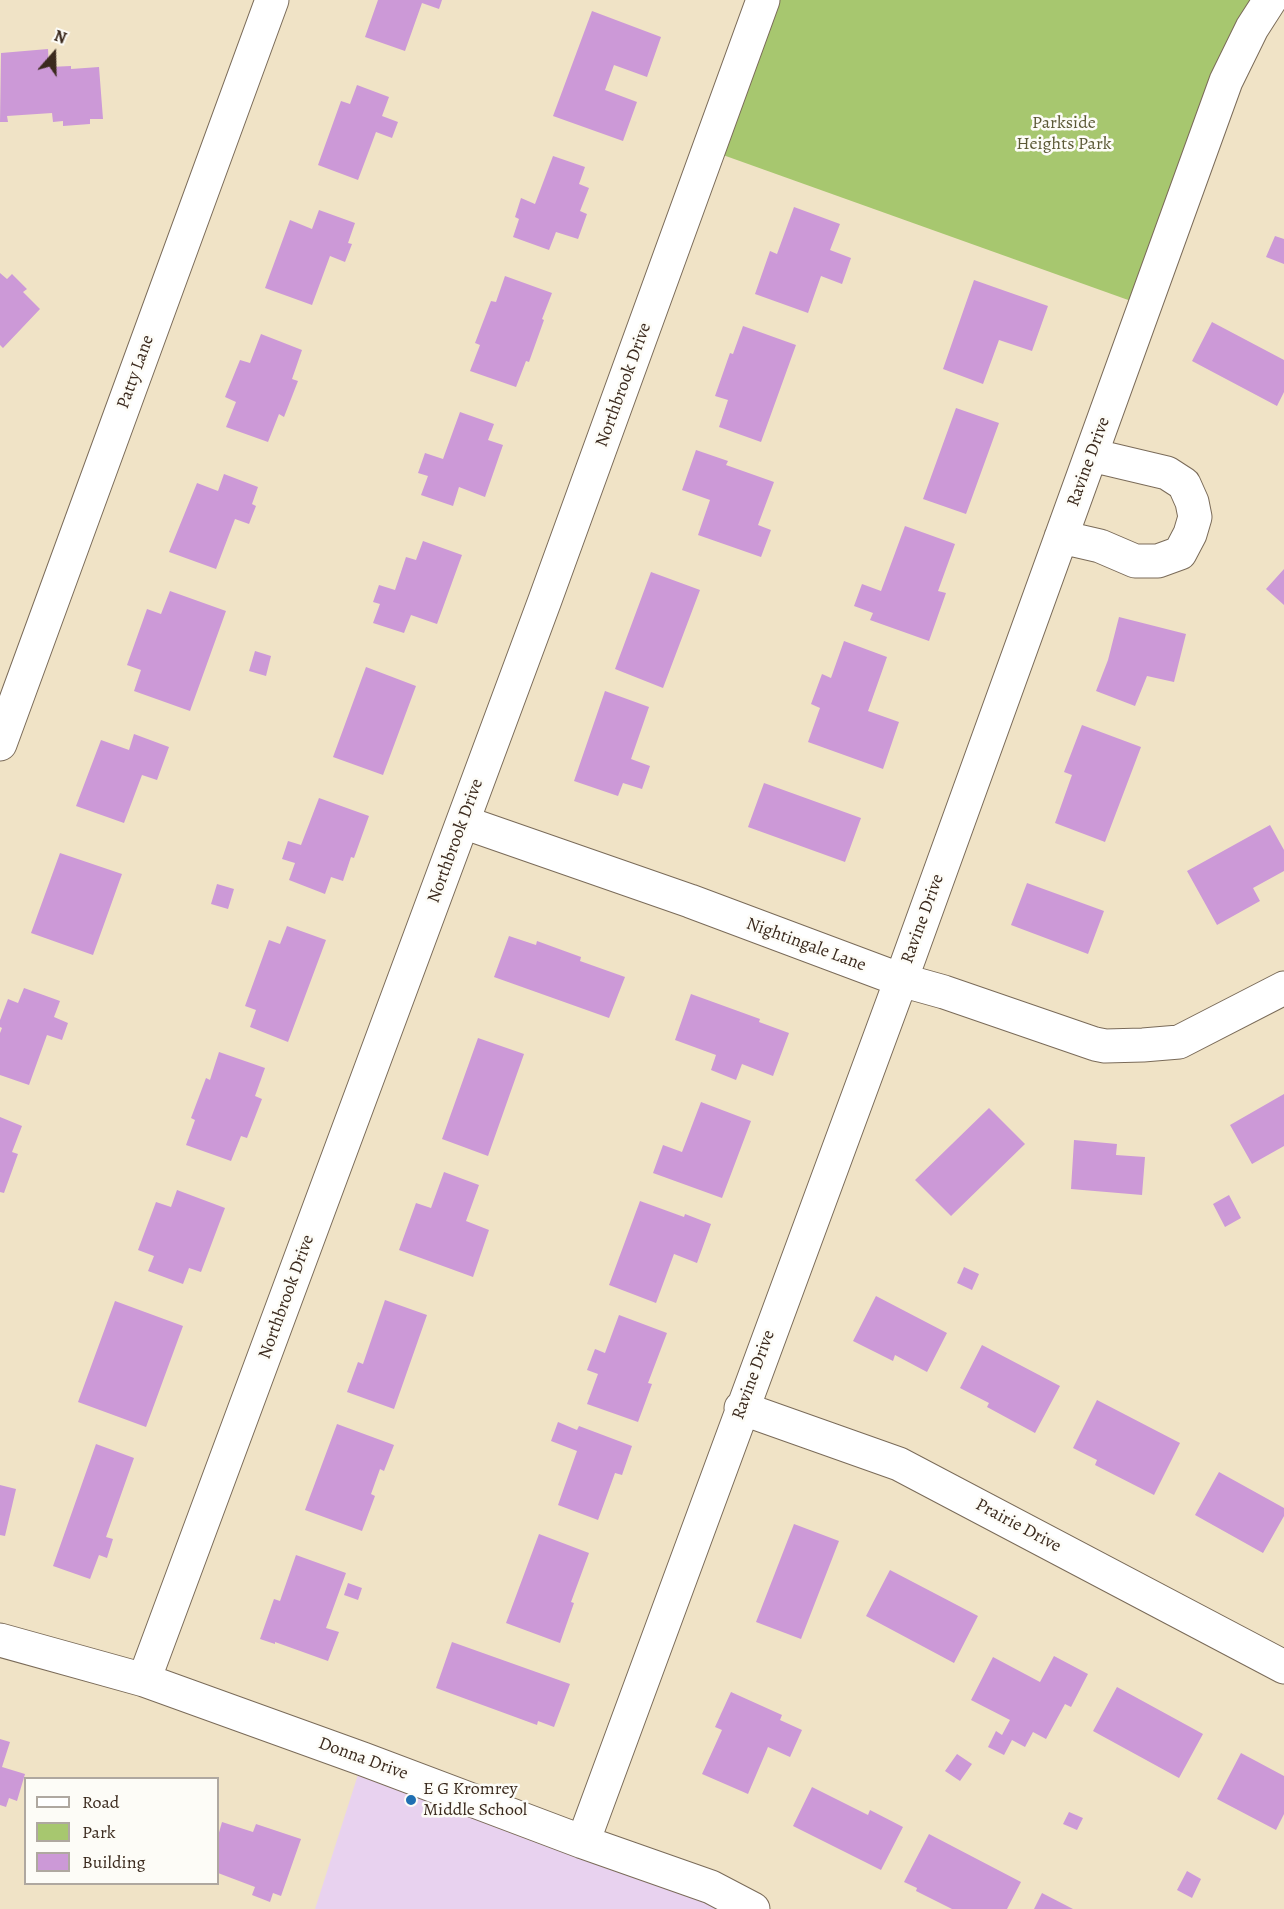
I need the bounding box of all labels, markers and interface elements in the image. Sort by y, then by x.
north arrow [24,24,84,84]
text: N [51,25,69,49]
park label: Parkside Heights Park [1016,113,1112,156]
street label: Northbrook Drive [592,320,656,450]
street label: Patty Lane [113,332,159,412]
street label: Ravine Drive [1063,414,1115,510]
street label: Northbrook Drive [424,776,488,906]
street label: Ravine Drive [897,871,949,967]
street label: Nightingale Lane [743,913,869,977]
street label: Northbrook Drive [255,1232,319,1362]
street label: Ravine Drive [728,1327,780,1423]
street label: Prairie Drive [971,1494,1065,1558]
street label: Donna Drive [315,1733,411,1785]
legend [24,1777,219,1885]
place label: E G Kromrey Middle School [423,1779,527,1822]
text: Road [82,1790,119,1814]
marker: E G Kromrey Middle School [404,1793,418,1807]
text: Park [82,1820,116,1844]
text: Building [82,1850,146,1874]

